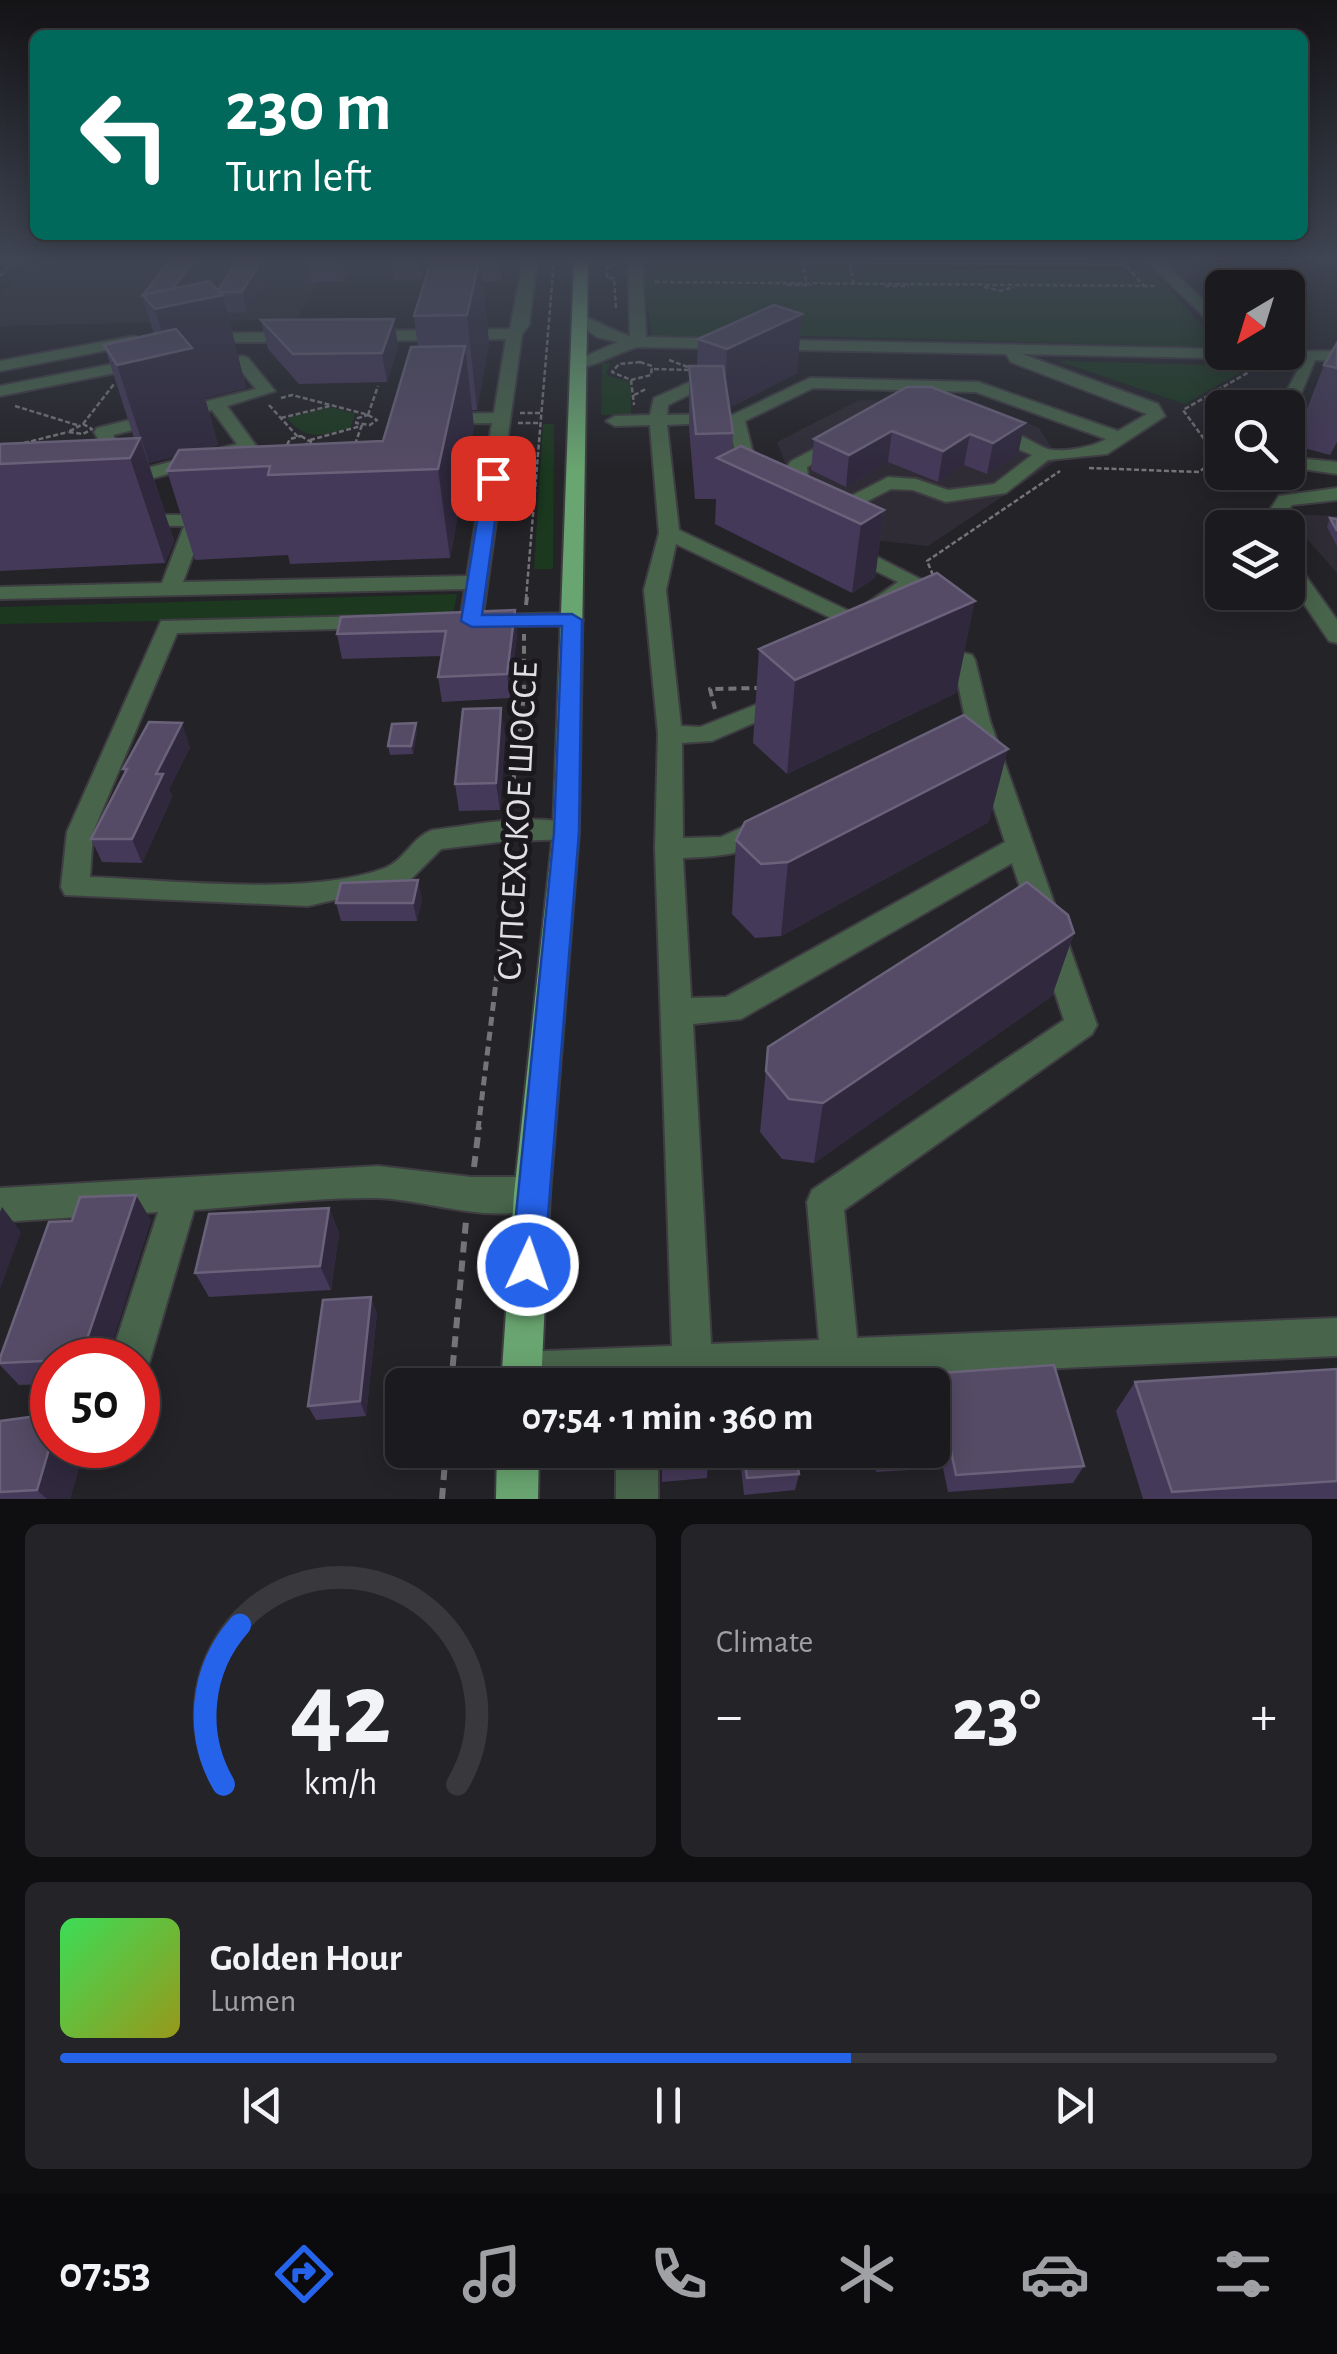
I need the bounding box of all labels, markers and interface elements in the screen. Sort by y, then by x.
icon: left [60,70,190,200]
text: 230 m [225,73,392,143]
text: Turn left [225,155,372,200]
north arrow [1205,270,1305,370]
map controls [1205,270,1305,610]
button: search [1205,390,1305,490]
pin [451,436,536,521]
icon: arrive [466,451,521,506]
button: layers [1205,510,1305,610]
street label: СУПСЕХСКОЕ ШОССЕ [492,660,544,982]
position arrow [476,1213,580,1317]
speed limit sign: 50 [30,1338,160,1468]
text: 07:54 · 1 min · 360 m [522,1399,813,1437]
text: Climate [716,1626,813,1658]
text: 42 [290,1659,391,1763]
text: 23° [952,1679,1041,1754]
text: − [716,1689,742,1744]
text: + [1251,1689,1277,1744]
text: km/h [304,1765,377,1801]
text: Golden Hour [210,1940,402,1978]
text: Lumen [210,1985,296,2017]
icon: previous [235,2078,290,2133]
icon: pause [641,2078,696,2133]
icon: next [1047,2078,1102,2133]
icon: directions [269,2239,339,2309]
icon: music [457,2239,527,2309]
icon: phone [644,2239,714,2309]
icon: climate [832,2239,902,2309]
icon: car [1020,2239,1090,2309]
icon: filters [1208,2239,1278,2309]
text: 07:53 [59,2251,151,2296]

